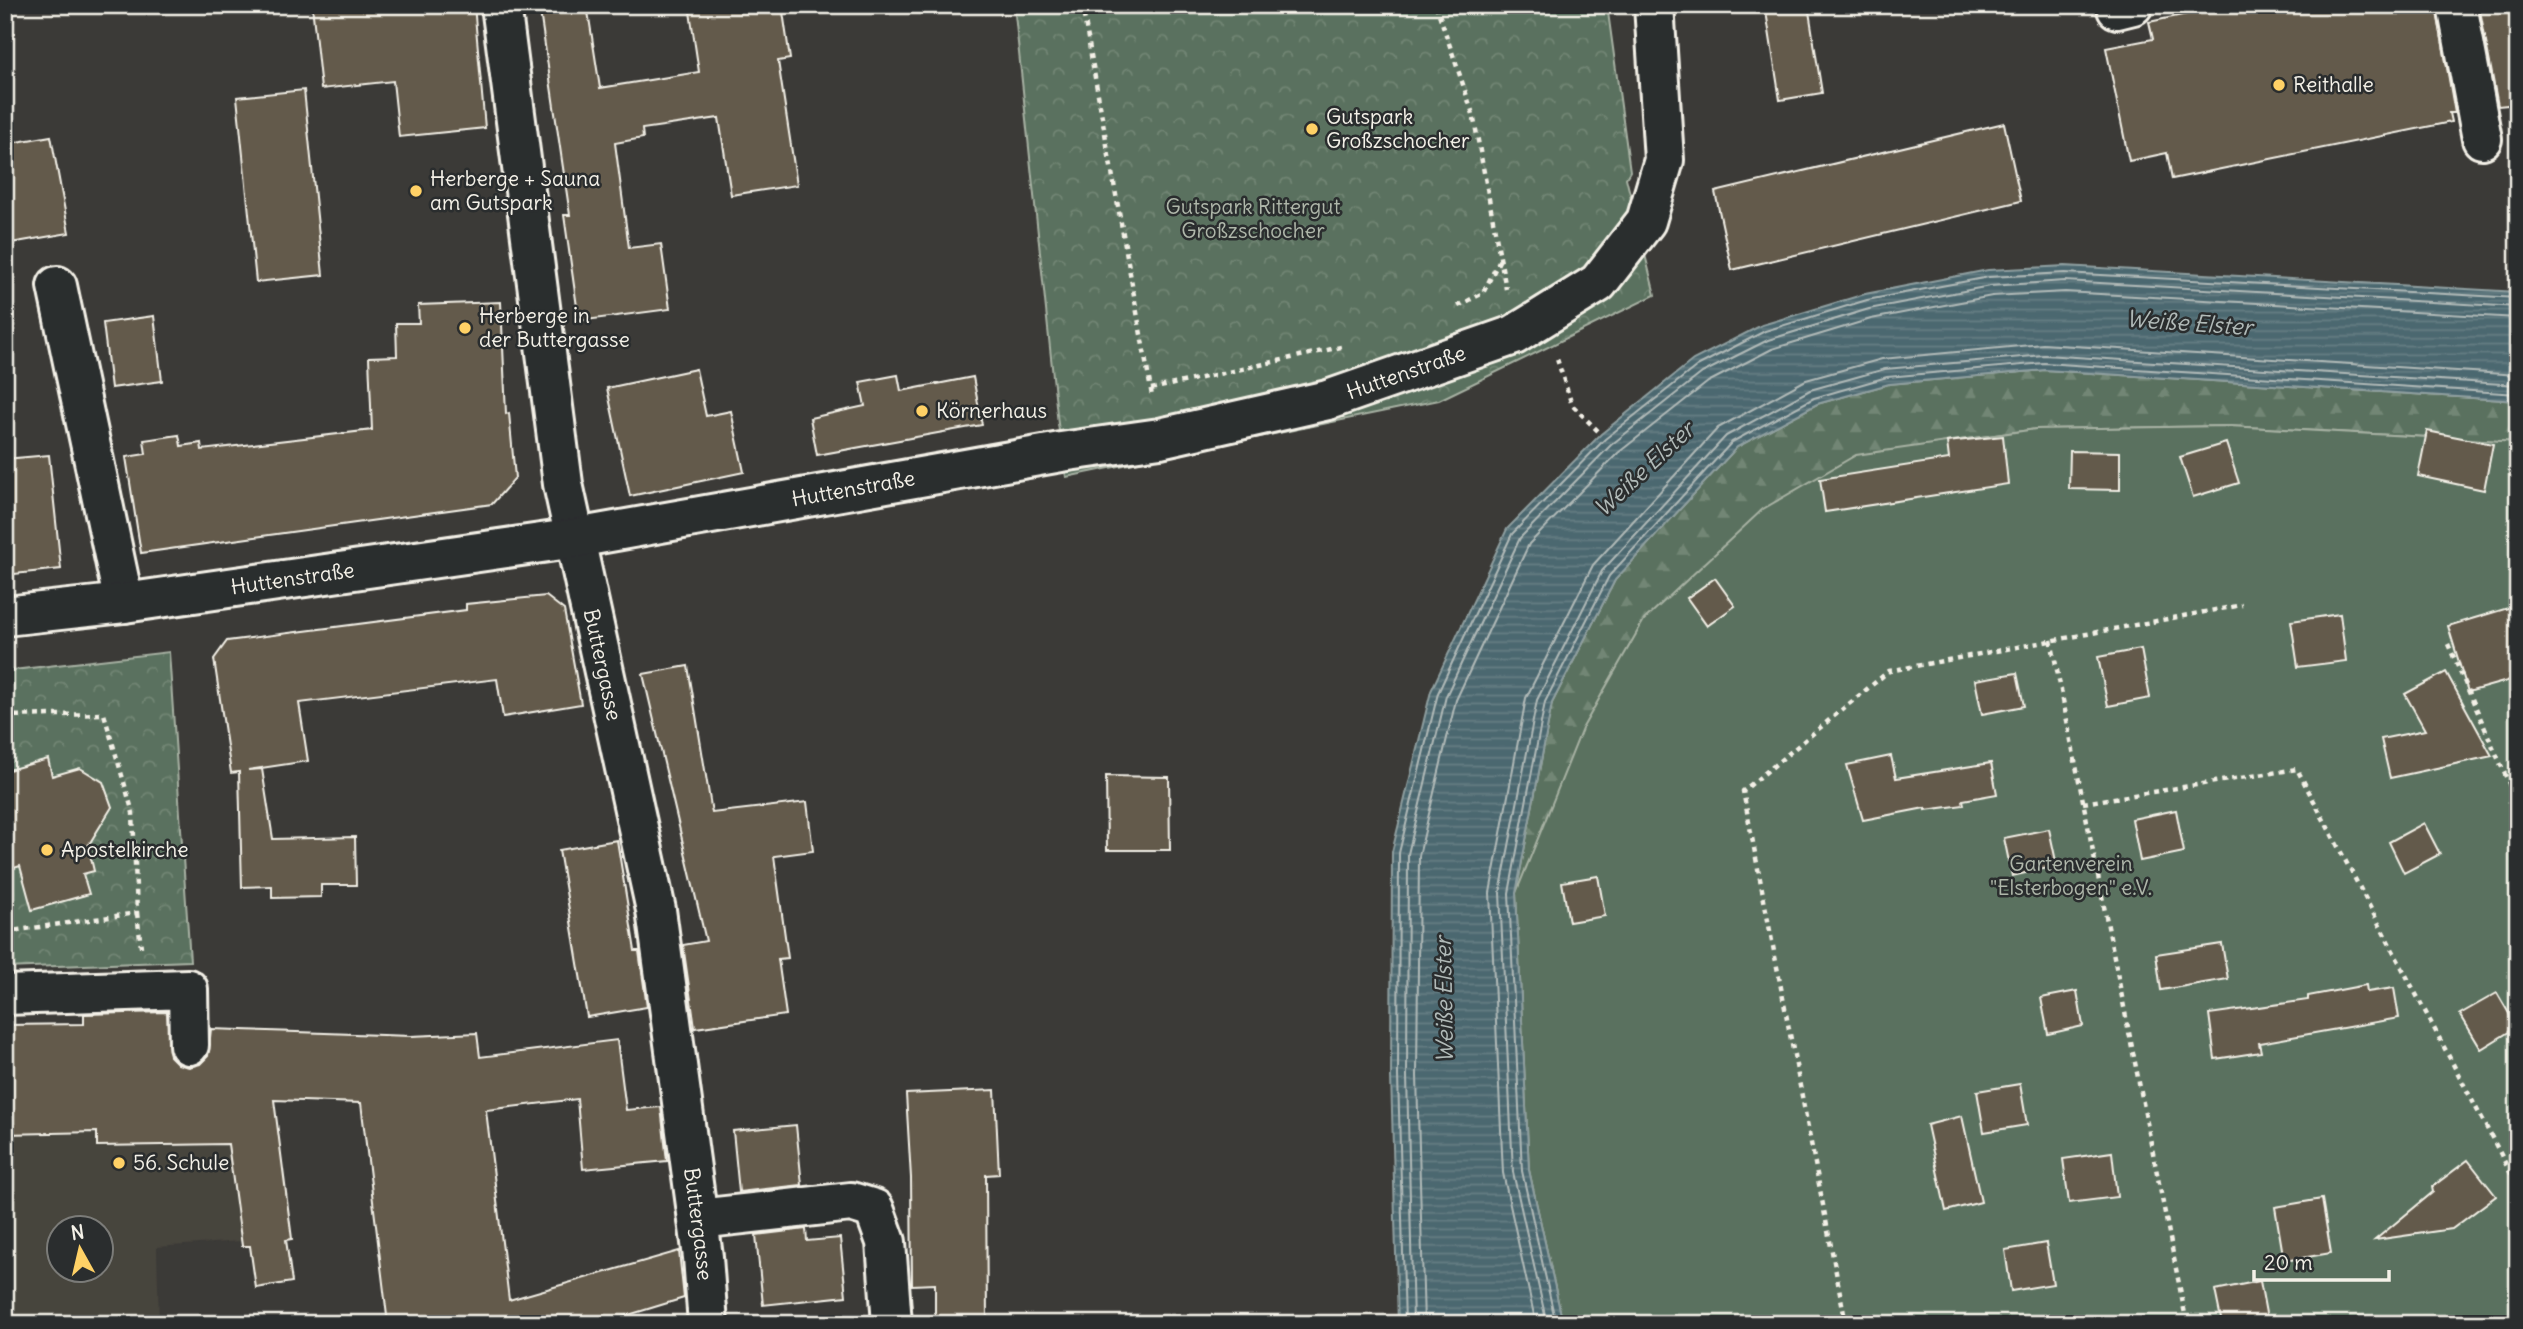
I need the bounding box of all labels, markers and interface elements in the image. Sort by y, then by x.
place label: Reithalle [2293,71,2374,98]
marker: Reithalle [2271,77,2287,93]
place label: Gutspark Großzschocher [1326,103,1470,154]
marker: Gutspark Großzschocher [1304,121,1320,137]
place label: Herberge + Sauna am Gutspark [430,165,600,216]
marker: Herberge + Sauna am Gutspark [408,183,424,199]
park label: Gutspark Rittergut Großzschocher [1166,193,1341,244]
place label: Herberge in der Buttergasse [479,302,630,353]
water label: Weiße Elster [2125,304,2256,342]
marker: Herberge in der Buttergasse [457,320,473,336]
street label: Huttenstraße [1343,339,1469,405]
place label: Körnerhaus [936,397,1047,424]
marker: Körnerhaus [914,403,930,419]
water label: Weiße Elster [1588,413,1702,522]
street label: Huttenstraße [790,464,917,512]
street label: Huttenstraße [229,556,356,600]
street label: Buttergasse [578,606,628,723]
place label: Apostelkirche [61,836,189,863]
marker: Apostelkirche [39,842,55,858]
park label: Gartenverein "Elsterbogen" e.V. [1990,850,2152,901]
water label: Weiße Elster [1428,934,1459,1063]
place label: 56. Schule [133,1149,229,1176]
marker: 56. Schule [111,1155,127,1171]
street label: Buttergasse [678,1166,719,1282]
north arrow [46,1214,116,1284]
text: N [69,1219,86,1245]
scale bar [2254,1238,2388,1282]
text: 20 m [2264,1249,2313,1276]

